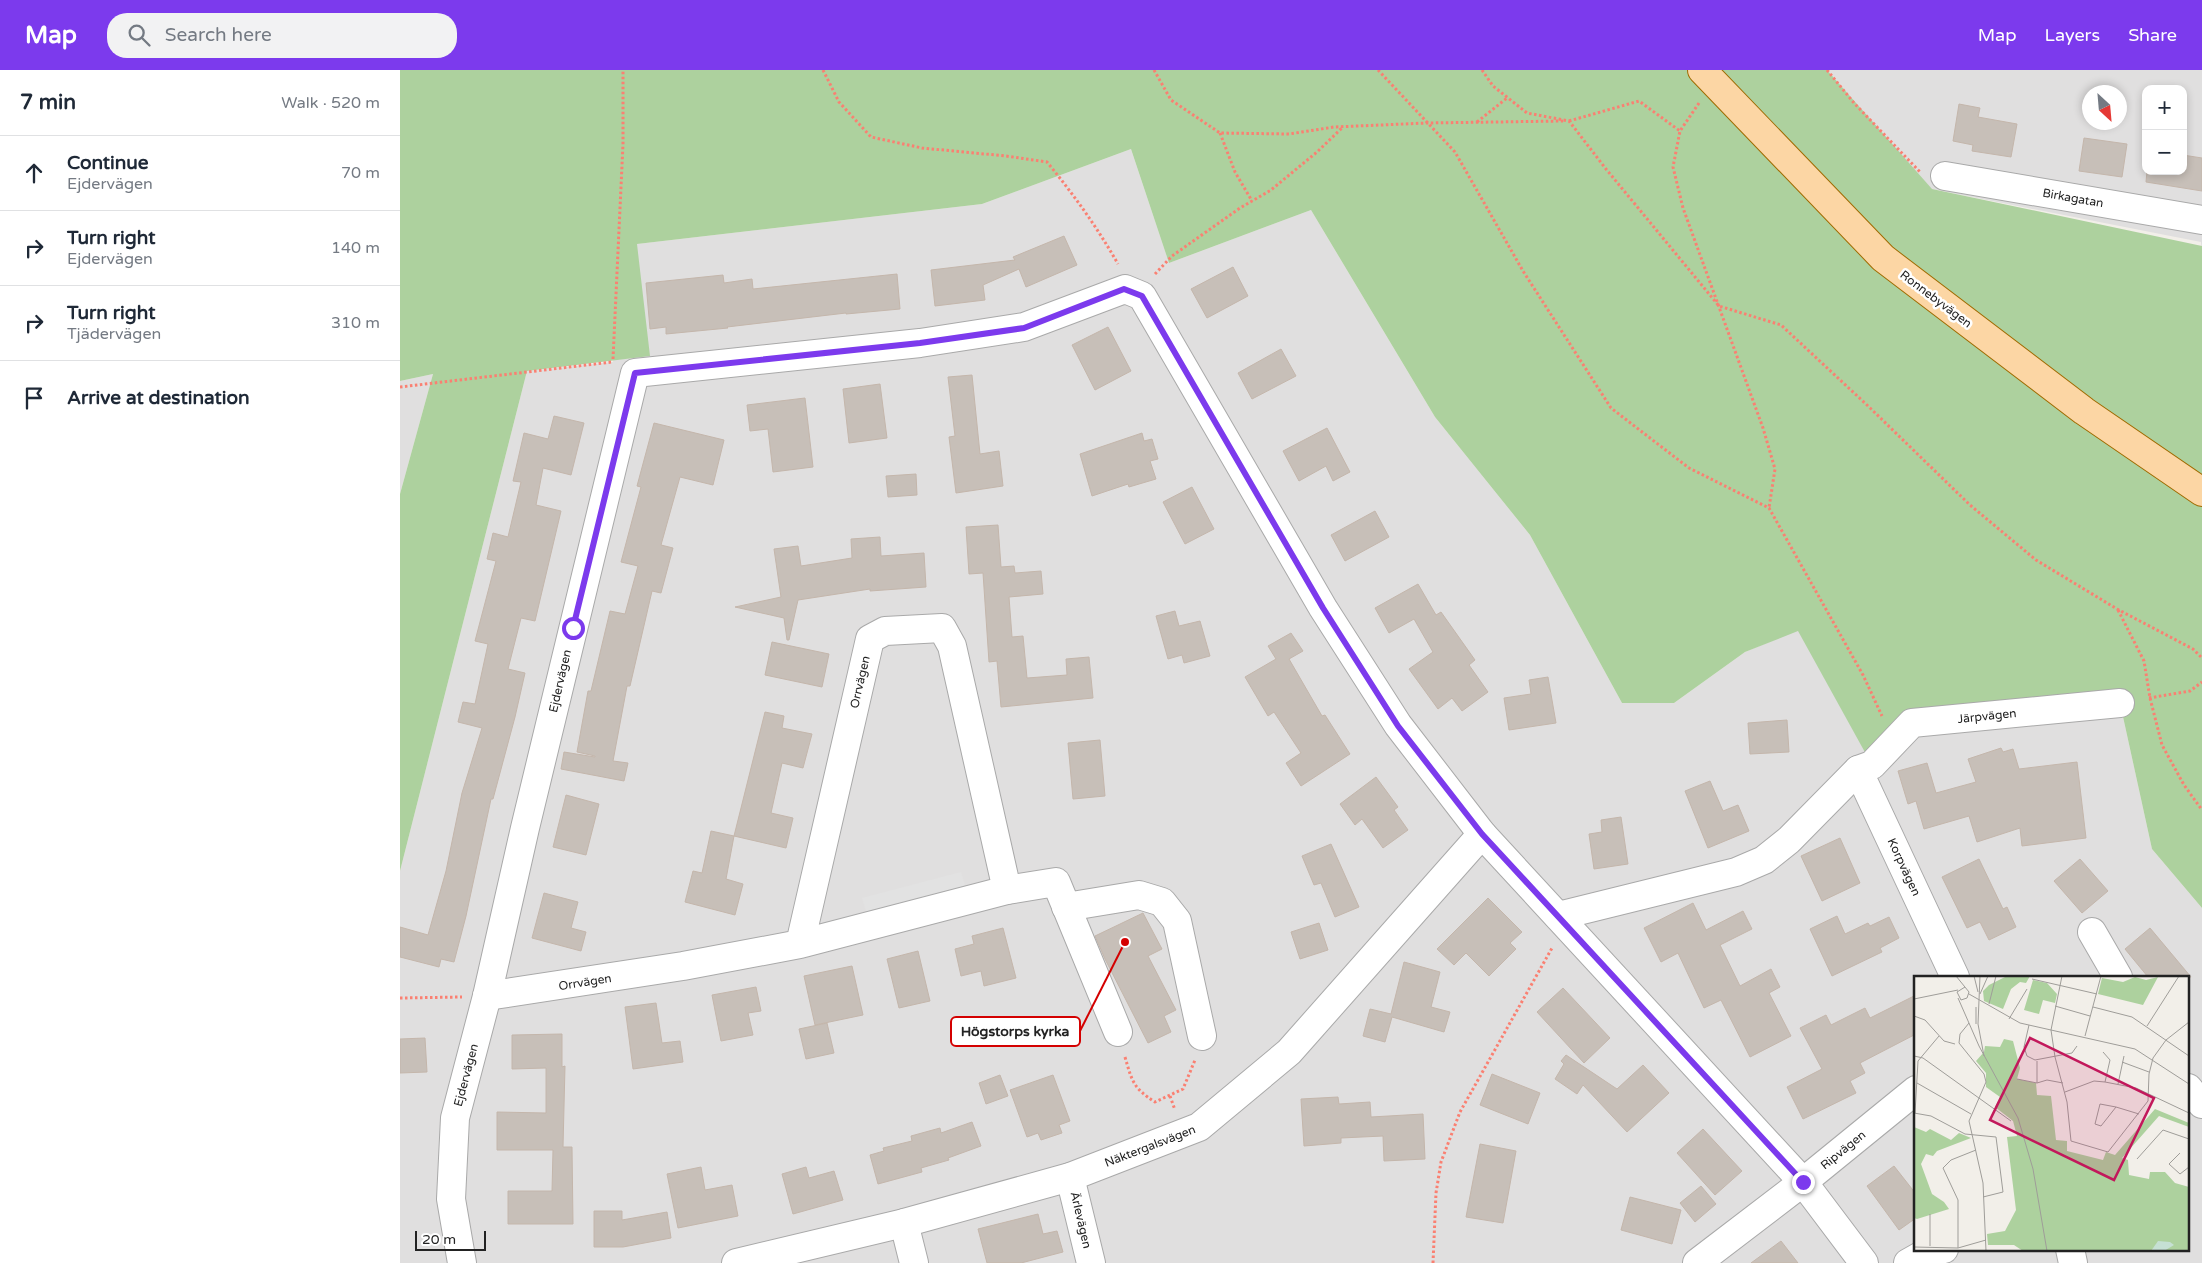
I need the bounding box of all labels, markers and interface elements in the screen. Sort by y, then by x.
search box [107,13,457,58]
text: Map [25,21,77,50]
icon: search [125,21,153,49]
text: Search here [165,24,272,46]
text: Map [1978,24,2017,46]
text: Layers [2045,24,2100,46]
text: Share [2128,24,2177,46]
north arrow [2082,85,2127,130]
map controls [2142,85,2187,175]
button: + [2142,85,2187,130]
text: 7 min [20,90,76,115]
text: Walk · 520 m [281,93,380,113]
button: − [2142,130,2187,175]
text: Continue [67,152,149,174]
icon: ahead [20,159,48,187]
text: 70 m [341,163,380,183]
text: Ejdervägen [67,174,153,194]
street label: Birkagatan [2041,186,2105,210]
text: Turn right [67,227,155,249]
icon: right [20,234,48,262]
text: 140 m [331,238,380,258]
text: Ejdervägen [67,249,153,269]
street label: Ronnebyvägen [1897,268,1975,330]
text: Turn right [67,302,155,324]
icon: right [20,309,48,337]
text: 310 m [331,313,380,333]
text: Tjädervägen [67,324,161,344]
icon: arrive [20,384,48,412]
text: Arrive at destination [67,387,250,409]
route start [562,617,585,640]
street label: Ejdervägen [546,648,574,714]
street label: Orrvägen [847,654,873,710]
street label: Järpvägen [1957,706,2017,726]
street label: Korpvägen [1885,836,1923,898]
street label: Orrvägen [557,971,613,993]
inset map [1914,976,2190,1250]
callout: Högstorps kyrka [951,1017,1080,1046]
text: Högstorps kyrka [961,1023,1069,1040]
street label: Ejdervägen [451,1042,481,1108]
street label: Näktergalsvägen [1103,1122,1197,1170]
street label: Ripvägen [1818,1128,1868,1172]
route end [1792,1171,1815,1194]
street label: Ärlevägen [1068,1190,1094,1250]
scale bar [415,1228,486,1251]
text: 20 m [422,1231,456,1248]

